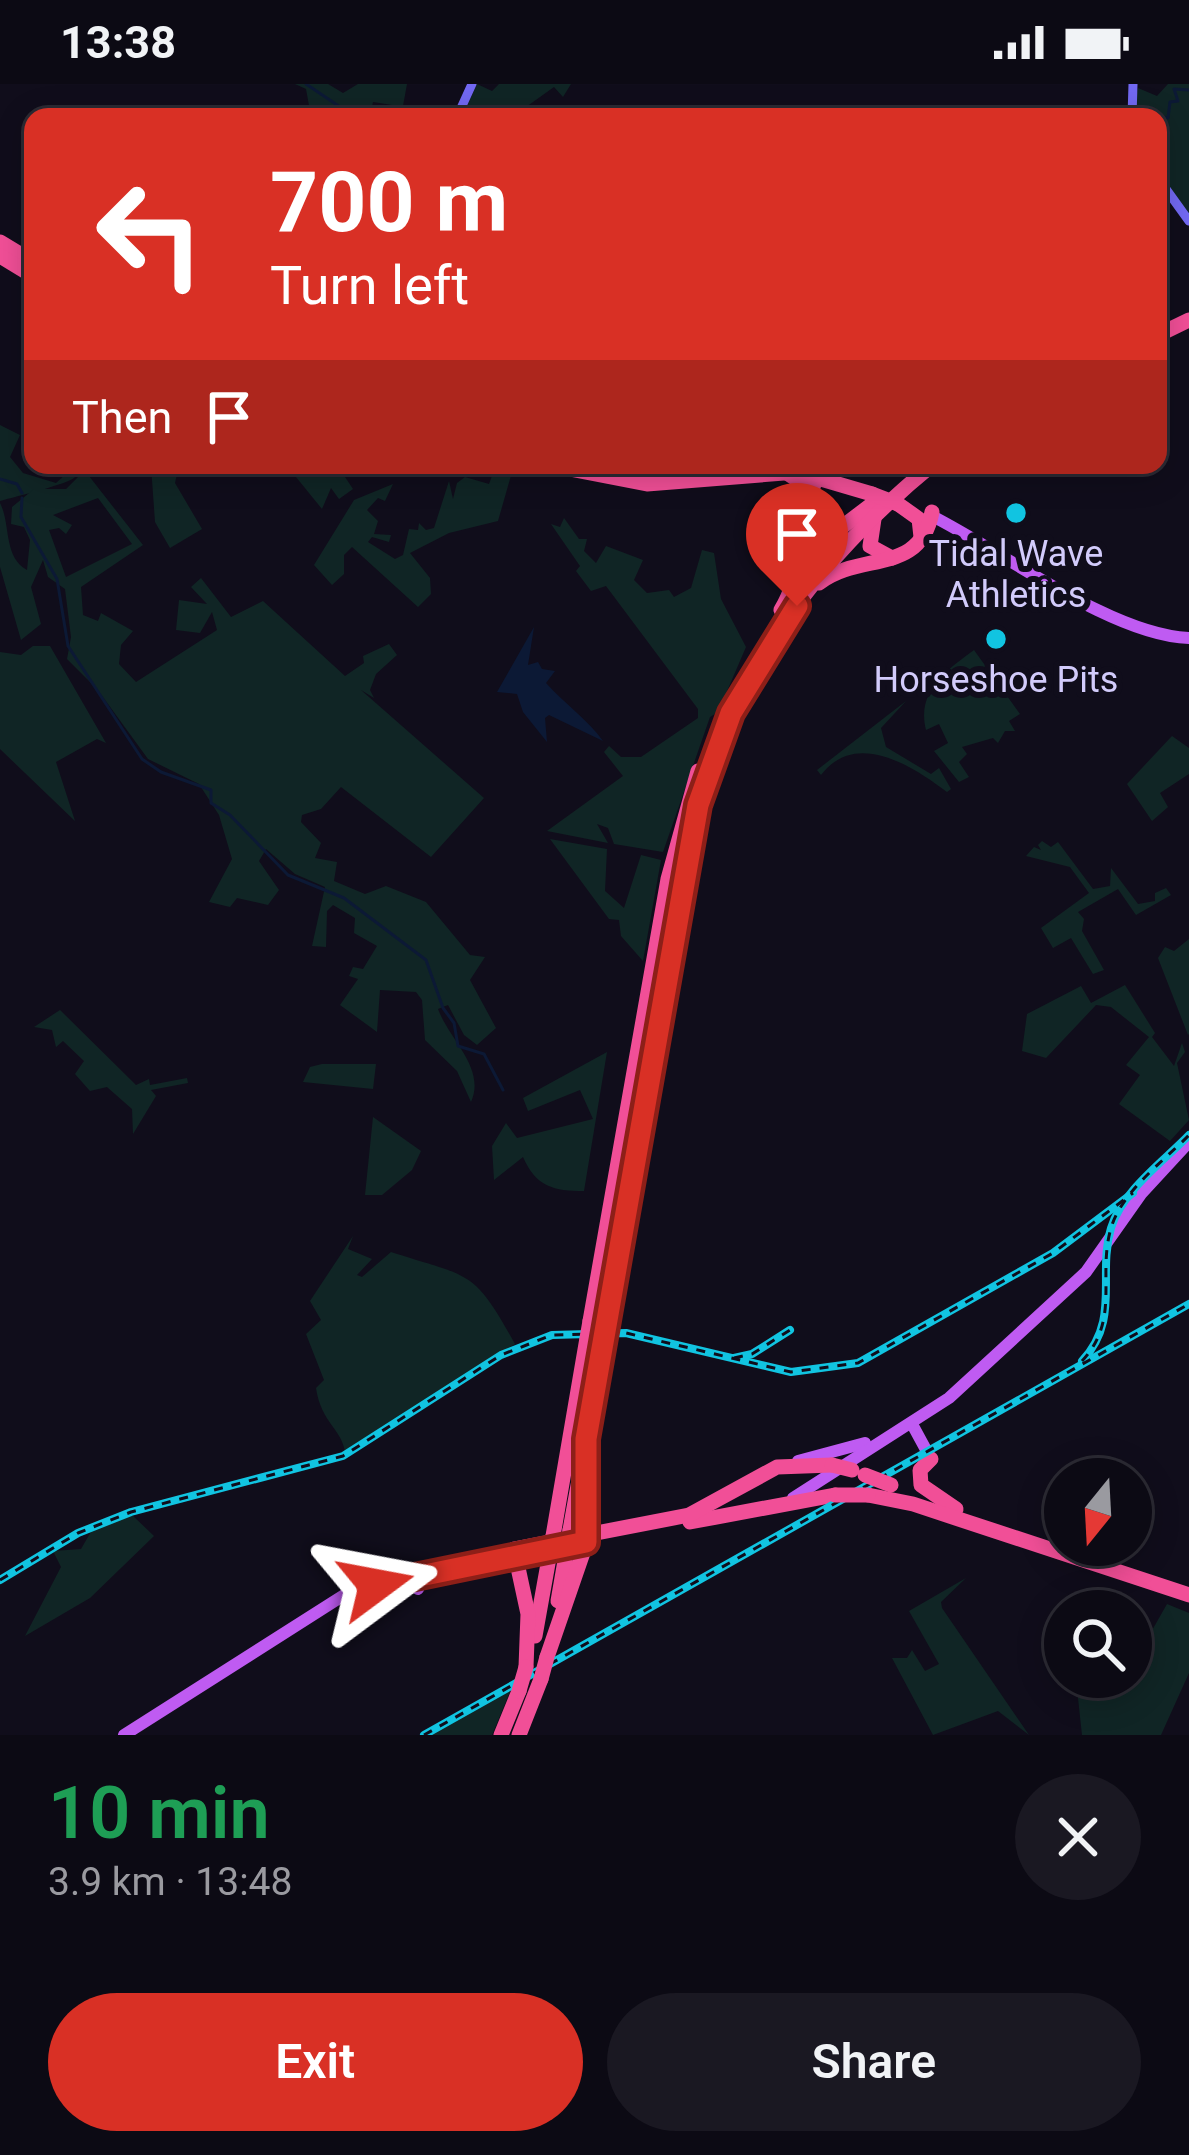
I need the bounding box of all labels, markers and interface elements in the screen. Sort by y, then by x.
text: 13:38 [60,16,176,69]
text: 700 m [270,153,508,252]
icon: left [72,156,228,312]
text: Turn left [270,254,469,317]
icon: arrive [196,384,262,450]
text: Then [72,391,172,444]
pin [746,483,848,606]
marker: Tidal Wave Athletics [1003,500,1029,526]
icon: arrive [764,501,830,567]
place label: Tidal Wave Athletics [929,533,1103,616]
marker: Horseshoe Pits [983,626,1009,652]
place label: Horseshoe Pits [874,659,1118,701]
north arrow [1044,1458,1152,1566]
map controls [1044,1458,1152,1698]
position arrow [313,1522,439,1648]
button: search [1044,1590,1152,1698]
text: 10 min [48,1771,270,1856]
button: close [1015,1774,1141,1900]
text: 3.9 km · 13:48 [48,1859,292,1905]
button: Exit [48,1993,583,2131]
button: Share [607,1993,1141,2131]

